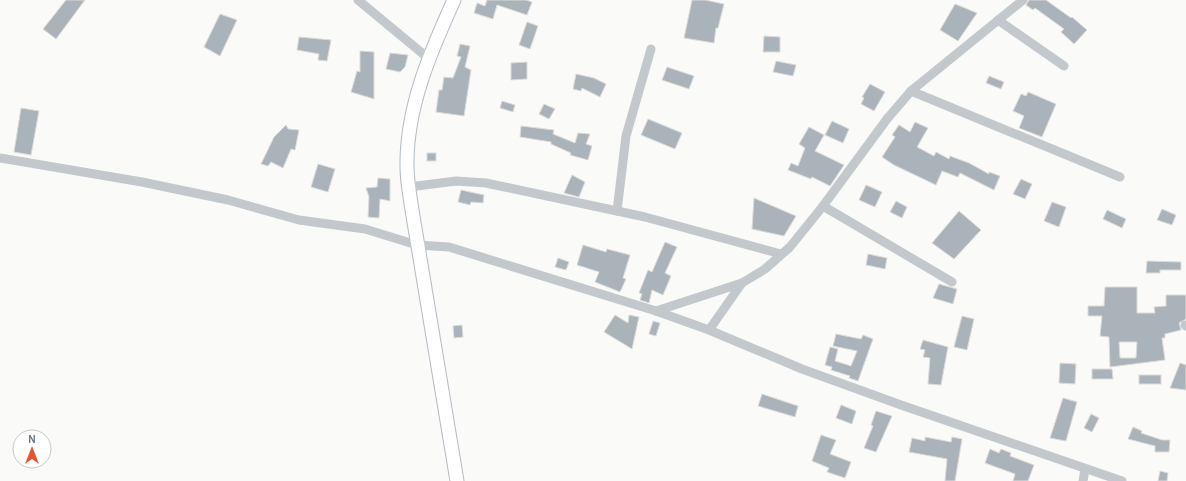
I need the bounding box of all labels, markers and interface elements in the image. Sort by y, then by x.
north arrow [12,429,52,469]
text: N [28,433,36,446]

